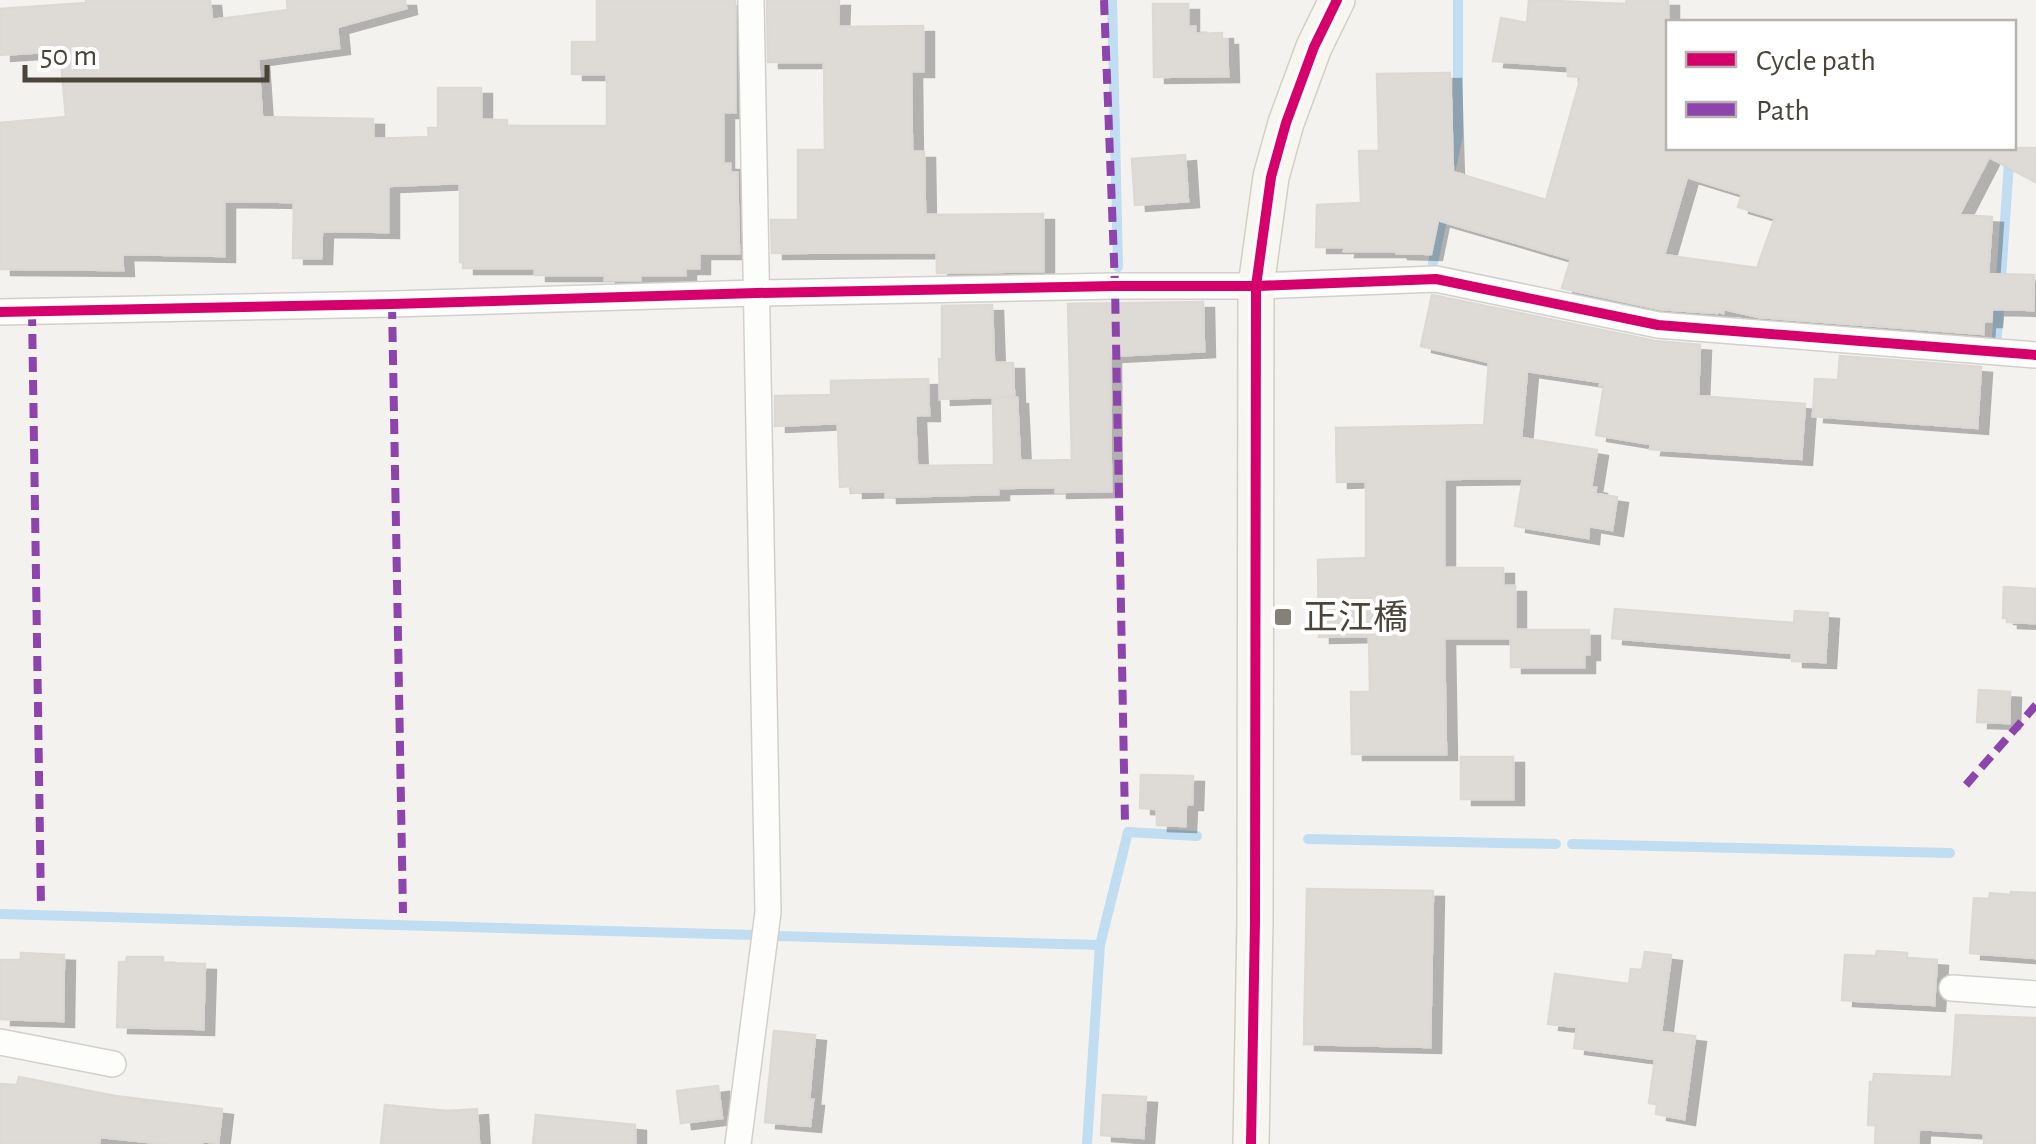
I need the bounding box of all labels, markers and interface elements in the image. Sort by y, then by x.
scale bar [25,20,268,82]
legend [1666,20,2016,150]
text: 50 m [40,41,97,71]
text: Cycle path [1756,46,1876,76]
text: Path [1756,96,1810,126]
place label: 正江橋 [1303,599,1408,636]
marker: 正江橋 [1272,606,1294,628]

